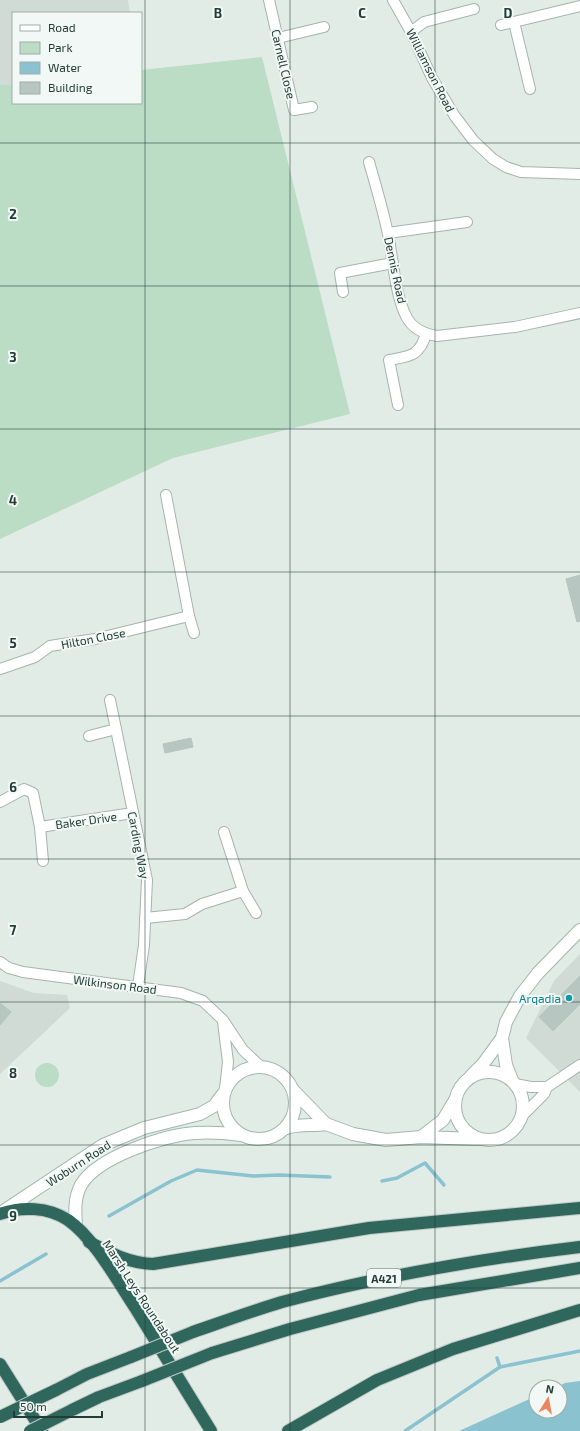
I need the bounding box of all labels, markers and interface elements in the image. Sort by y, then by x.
text: B [214,5,222,21]
text: C [358,5,366,21]
text: D [504,5,513,21]
legend [12,12,142,104]
text: Road [48,20,76,34]
street label: Williamson Road [404,26,458,114]
street label: Carnell Close [269,28,299,100]
text: Park [48,40,73,54]
text: Water [48,60,82,74]
text: Building [48,80,93,94]
text: 2 [9,206,17,222]
street label: Dennis Road [382,235,410,305]
text: 3 [9,349,17,365]
text: 4 [9,492,17,508]
street label: Hilton Close [60,625,126,651]
text: 5 [9,635,17,651]
text: 6 [9,779,17,795]
street label: Baker Drive [54,809,118,831]
street label: Carding Way [126,810,153,881]
text: 7 [10,922,17,938]
street label: Wilkinson Road [72,972,158,996]
place label: Arqadia [519,991,561,1005]
marker: Arqadia [564,993,574,1003]
text: 8 [9,1065,17,1081]
street label: Woburn Road [43,1137,113,1189]
text: 9 [9,1208,17,1224]
street label: Marsh Leys Roundabout [100,1237,184,1355]
road number: A421 [367,1269,401,1287]
north arrow [528,1379,568,1419]
text: N [545,1382,555,1396]
scale bar [14,1393,102,1419]
text: 50 m [20,1399,47,1413]

